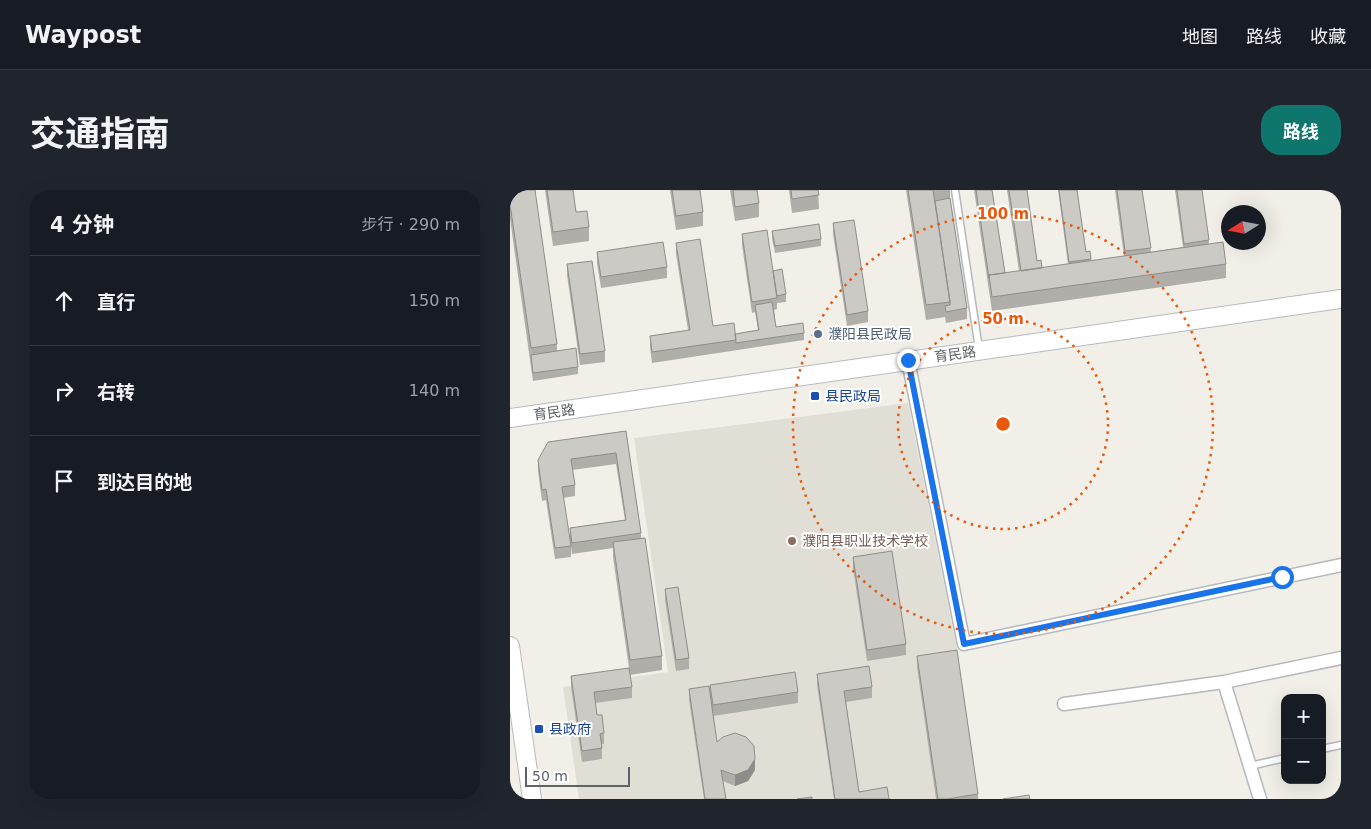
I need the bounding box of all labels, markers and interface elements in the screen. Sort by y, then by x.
text: Waypost [25,21,141,49]
text: 地图 [1182,26,1218,47]
text: 路线 [1246,26,1282,47]
text: 收藏 [1310,26,1346,47]
button: 路线 [1261,105,1341,155]
text: 交通指南 [30,114,170,154]
text: 100 m [977,205,1029,223]
north arrow [1221,205,1266,250]
text: 4 分钟 [50,213,114,237]
text: 步行 · 290 m [362,215,460,234]
icon: ahead [50,287,78,315]
text: 直行 [97,291,135,313]
text: 150 m [409,291,460,310]
text: 50 m [982,310,1024,328]
place label: 濮阳县民政局 [828,326,912,342]
marker: 濮阳县民政局 [812,328,824,340]
street label: 育民路 [933,343,977,365]
route end [897,349,920,372]
icon: right [50,377,78,405]
text: 右转 [97,381,135,403]
text: 140 m [409,381,460,400]
place label: 县民政局 [825,388,881,404]
marker: 县民政局 [809,390,821,402]
street label: 育民路 [532,401,576,423]
centre of rings [994,415,1012,433]
icon: arrive [50,467,78,495]
text: 到达目的地 [97,471,192,493]
place label: 濮阳县职业技术学校 [802,533,928,549]
marker: 濮阳县职业技术学校 [786,535,798,547]
route start [1271,566,1294,589]
map controls [1281,694,1326,784]
button: + [1281,694,1326,739]
place label: 县政府 [549,721,591,737]
marker: 县政府 [533,723,545,735]
button: − [1281,739,1326,784]
scale bar [525,764,630,787]
text: 50 m [532,768,568,784]

